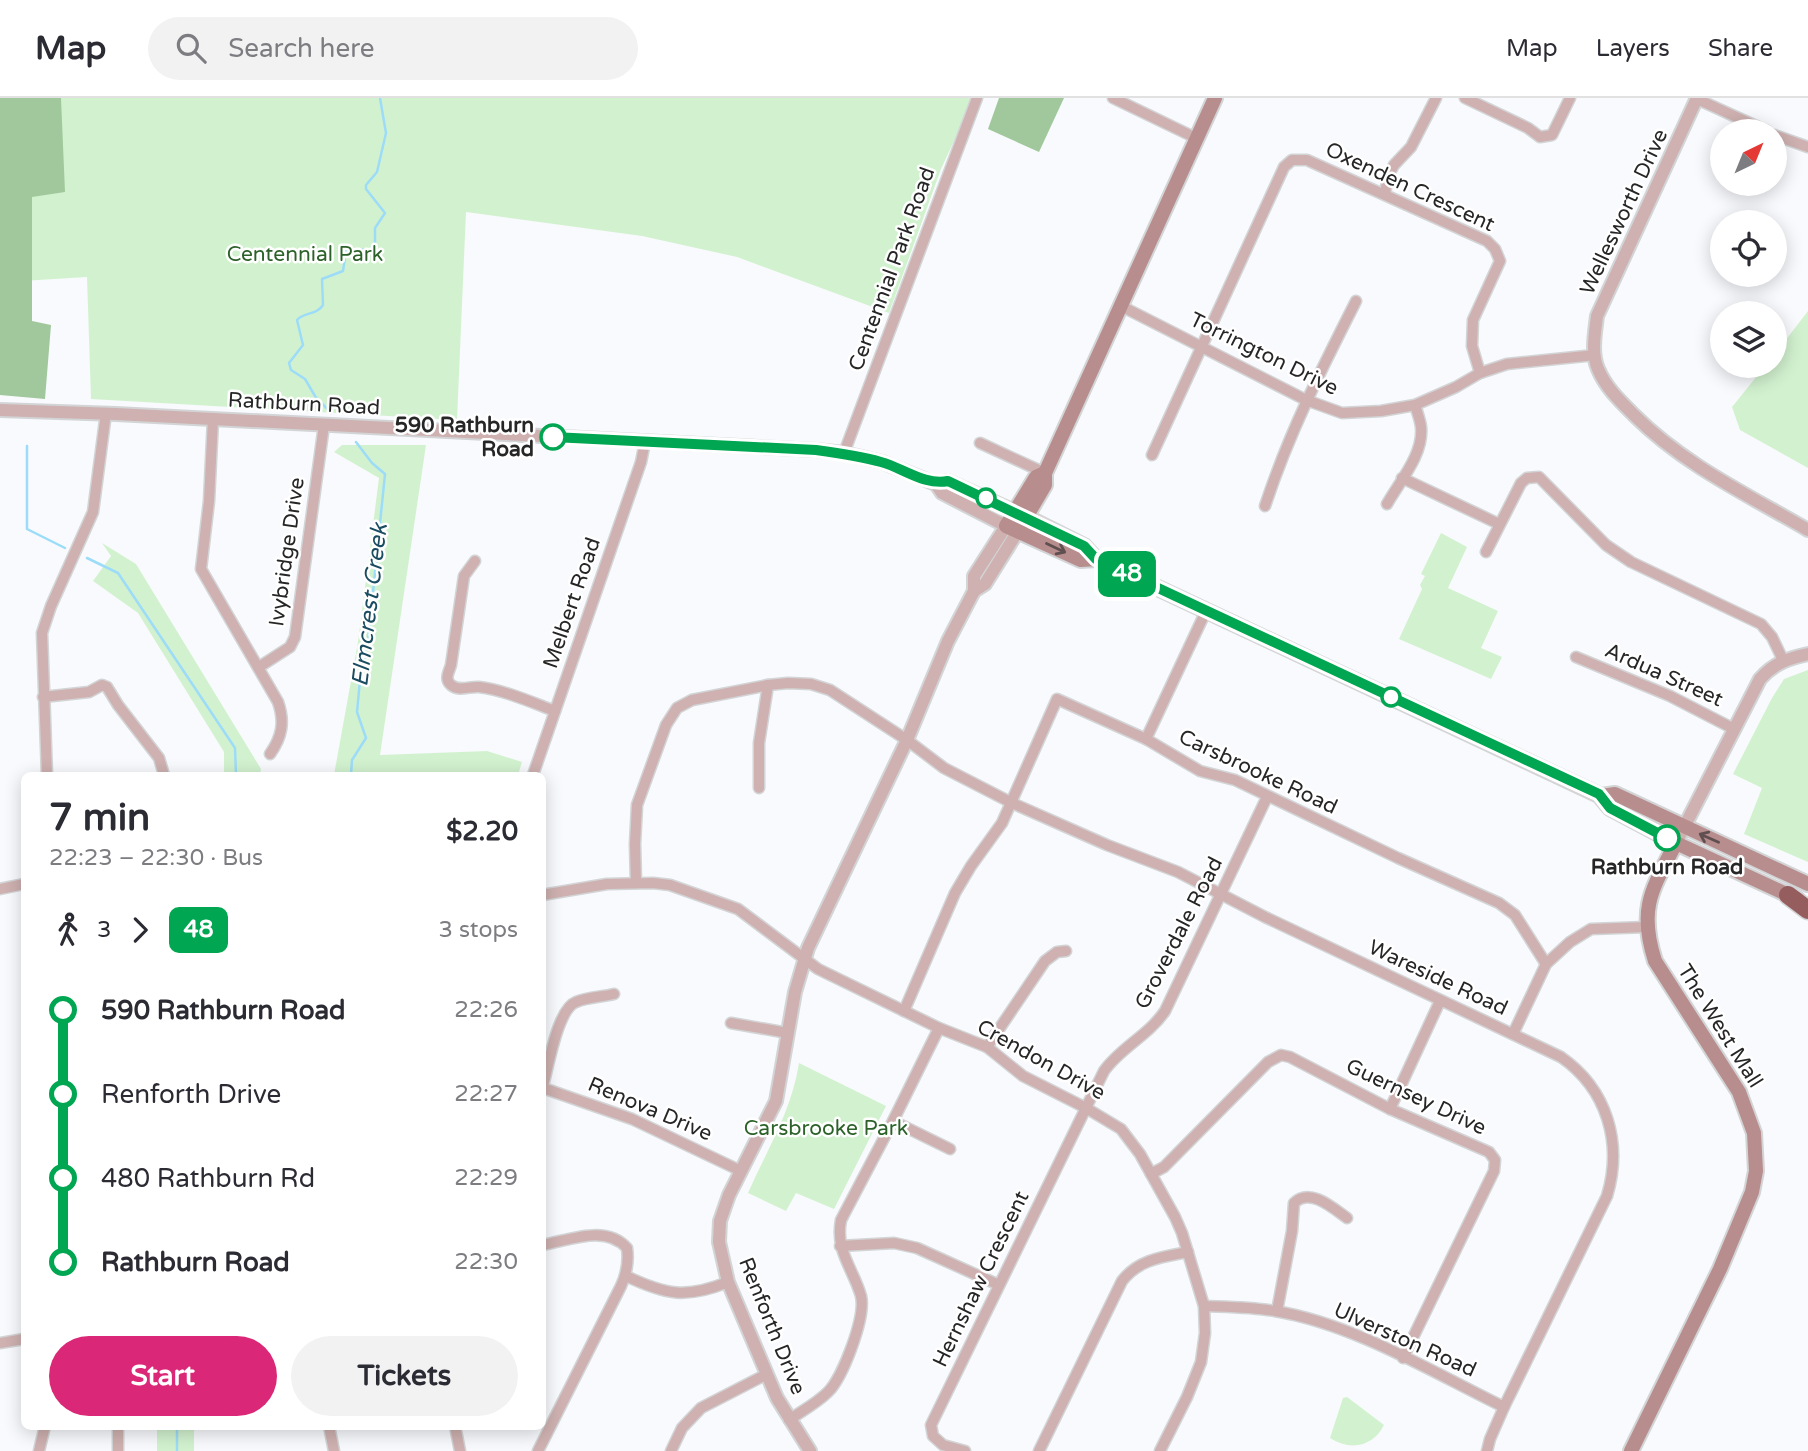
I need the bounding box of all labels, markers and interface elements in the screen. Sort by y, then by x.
search box [148,17,638,80]
text: Map [35,29,106,68]
icon: search [172,29,210,67]
text: Search here [228,33,374,64]
text: Map [1506,34,1558,63]
text: Layers [1596,34,1670,63]
text: Share [1708,34,1773,63]
north arrow [1710,119,1787,196]
map controls [1710,119,1787,378]
street label: Wellesworth Drive [1575,125,1673,299]
street label: Oxenden Crescent [1322,137,1498,237]
street label: Centennial Park Road [844,164,940,374]
button: locate [1710,210,1787,287]
park label: Centennial Park [227,242,383,267]
button: layers [1710,301,1787,378]
street label: Torrington Drive [1186,307,1342,401]
street label: Rathburn Road [227,388,381,420]
place label: 590 Rathburn Road [395,413,534,462]
marker: 590 Rathburn Road [540,424,566,450]
street label: Ivybridge Drive [264,476,310,628]
unlabelled marker [976,488,996,508]
water label: Elmcrest Creek [346,521,394,688]
street label: Melbert Road [538,534,606,672]
one-way arrow [1045,542,1066,555]
line badge: 48 [1096,551,1158,597]
text: 48 [1112,559,1142,588]
street label: Ardua Street [1601,638,1727,712]
unlabelled marker [1381,687,1401,707]
street label: Carsbrooke Road [1175,724,1341,820]
text: 7 min [49,795,150,841]
text: $2.20 [446,816,518,847]
marker: Rathburn Road [1654,825,1680,851]
one-way arrow [1699,831,1720,844]
text: 22:23 – 22:30 · Bus [49,844,263,872]
street label: Groverdale Road [1130,853,1228,1013]
place label: Rathburn Road [1591,855,1743,880]
icon: walk [49,911,87,949]
icon: forward [121,911,159,949]
text: 48 [183,915,214,944]
text: 3 [97,916,111,944]
text: 3 stops [438,916,518,944]
street label: Wareside Road [1365,935,1511,1021]
street label: The West Mall [1672,960,1768,1092]
text: 590 Rathburn Road [101,995,345,1026]
text: 22:26 [454,996,518,1024]
street label: Crendon Drive [972,1014,1110,1106]
street label: Guernsey Drive [1342,1054,1490,1140]
street label: Renova Drive [584,1072,716,1146]
text: Renforth Drive [101,1079,281,1110]
text: 22:27 [454,1080,518,1108]
park label: Carsbrooke Park [744,1116,908,1141]
text: 480 Rathburn Rd [101,1163,315,1194]
text: 22:29 [454,1164,518,1192]
street label: Hernshaw Crescent [928,1187,1034,1371]
text: Rathburn Road [101,1247,290,1278]
text: 22:30 [454,1248,518,1276]
street label: Renforth Drive [733,1254,811,1398]
street label: Ulverston Road [1330,1297,1480,1383]
button: Start [49,1336,277,1416]
button: Tickets [291,1336,518,1416]

